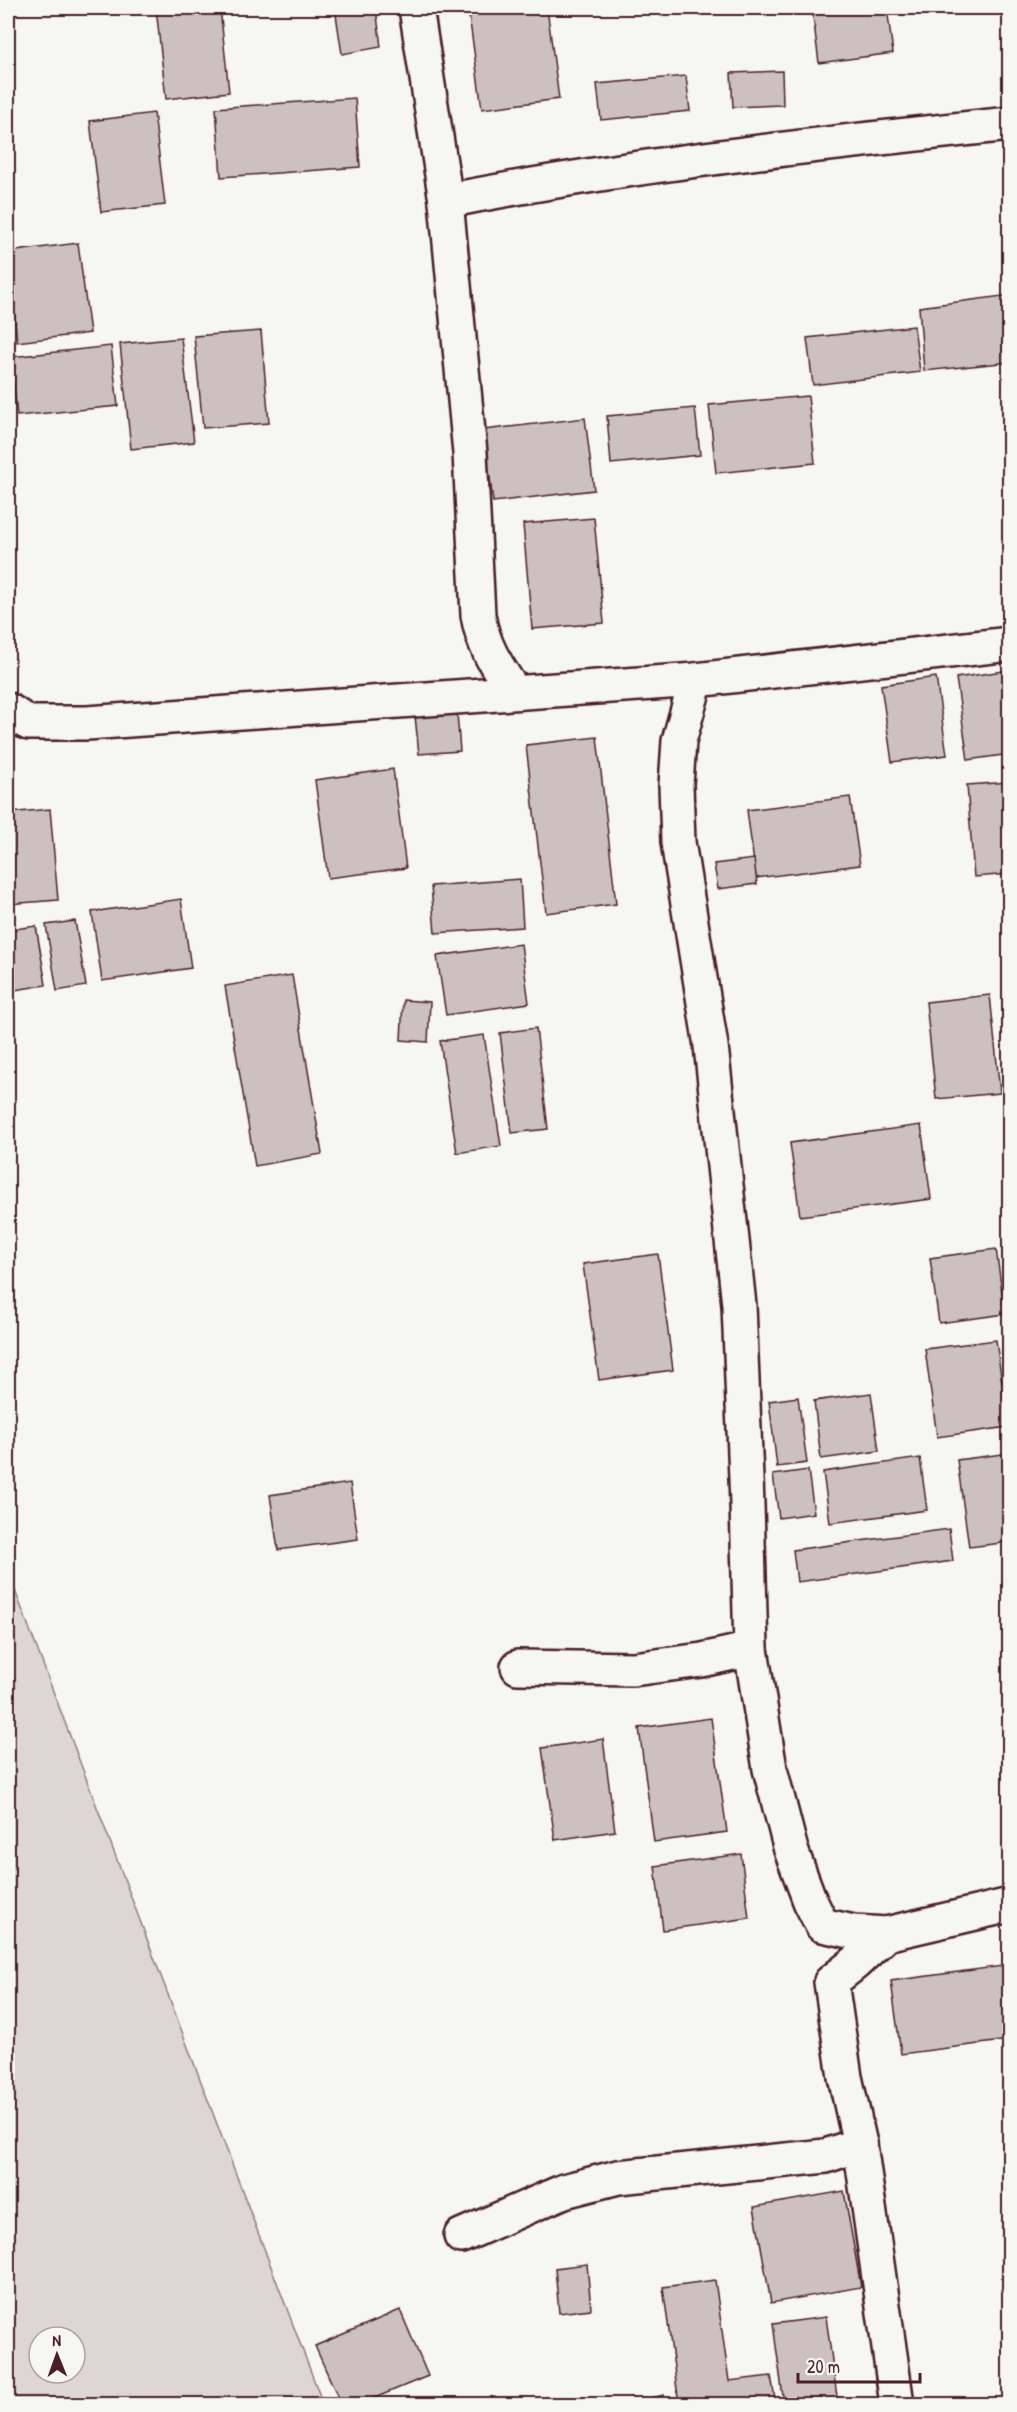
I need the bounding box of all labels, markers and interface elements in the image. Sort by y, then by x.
north arrow [27,2325,87,2385]
text: N [52,2329,62,2351]
scale bar [798,2346,920,2384]
text: 20 m [807,2354,840,2379]

